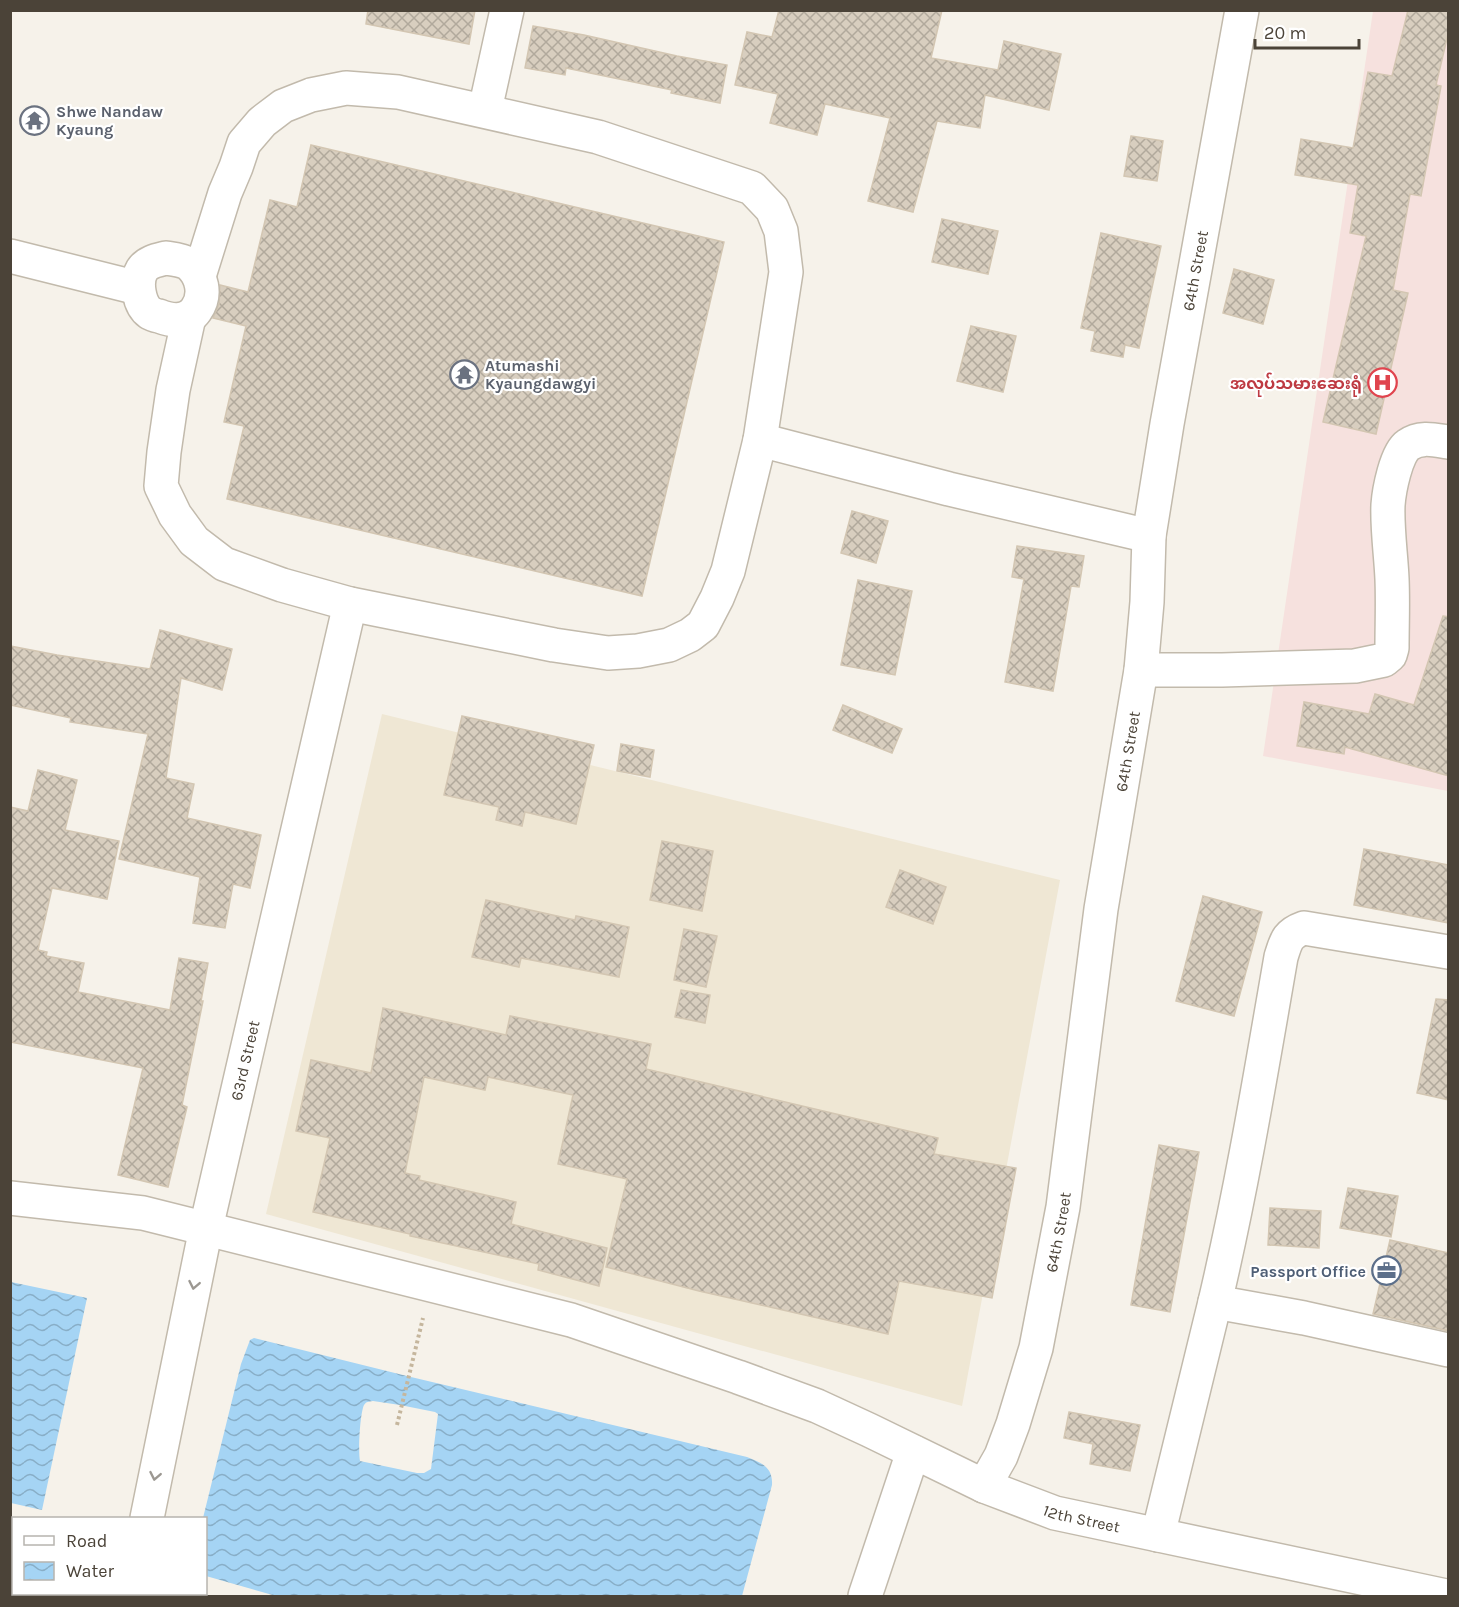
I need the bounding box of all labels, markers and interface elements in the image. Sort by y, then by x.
scale bar [1255,12,1358,50]
text: 20 m [1264,22,1306,44]
place label: Shwe Nandaw Kyaung [56,102,163,139]
temple icon: Shwe Nandaw Kyaung [19,104,51,136]
street label: 64th Street [1178,229,1211,312]
place label: Atumashi Kyaungdawgyi [485,356,596,393]
temple icon: Atumashi Kyaungdawgyi [448,358,480,390]
hospital icon: အလုပ်သမားဆေးရုံ [1367,367,1399,399]
place label: အလုပ်သမားဆေးရုံ [1230,372,1362,397]
street label: 64th Street [1111,709,1144,793]
street label: 63rd Street [226,1018,263,1102]
street label: 64th Street [1041,1191,1074,1274]
office icon: Passport Office [1371,1255,1403,1287]
place label: Passport Office [1250,1262,1366,1281]
one-way arrow [188,1280,201,1290]
one-way arrow [149,1471,162,1481]
street label: 12th Street [1041,1500,1122,1536]
legend [12,1517,207,1595]
text: Road [66,1530,107,1552]
text: Water [66,1560,114,1582]

